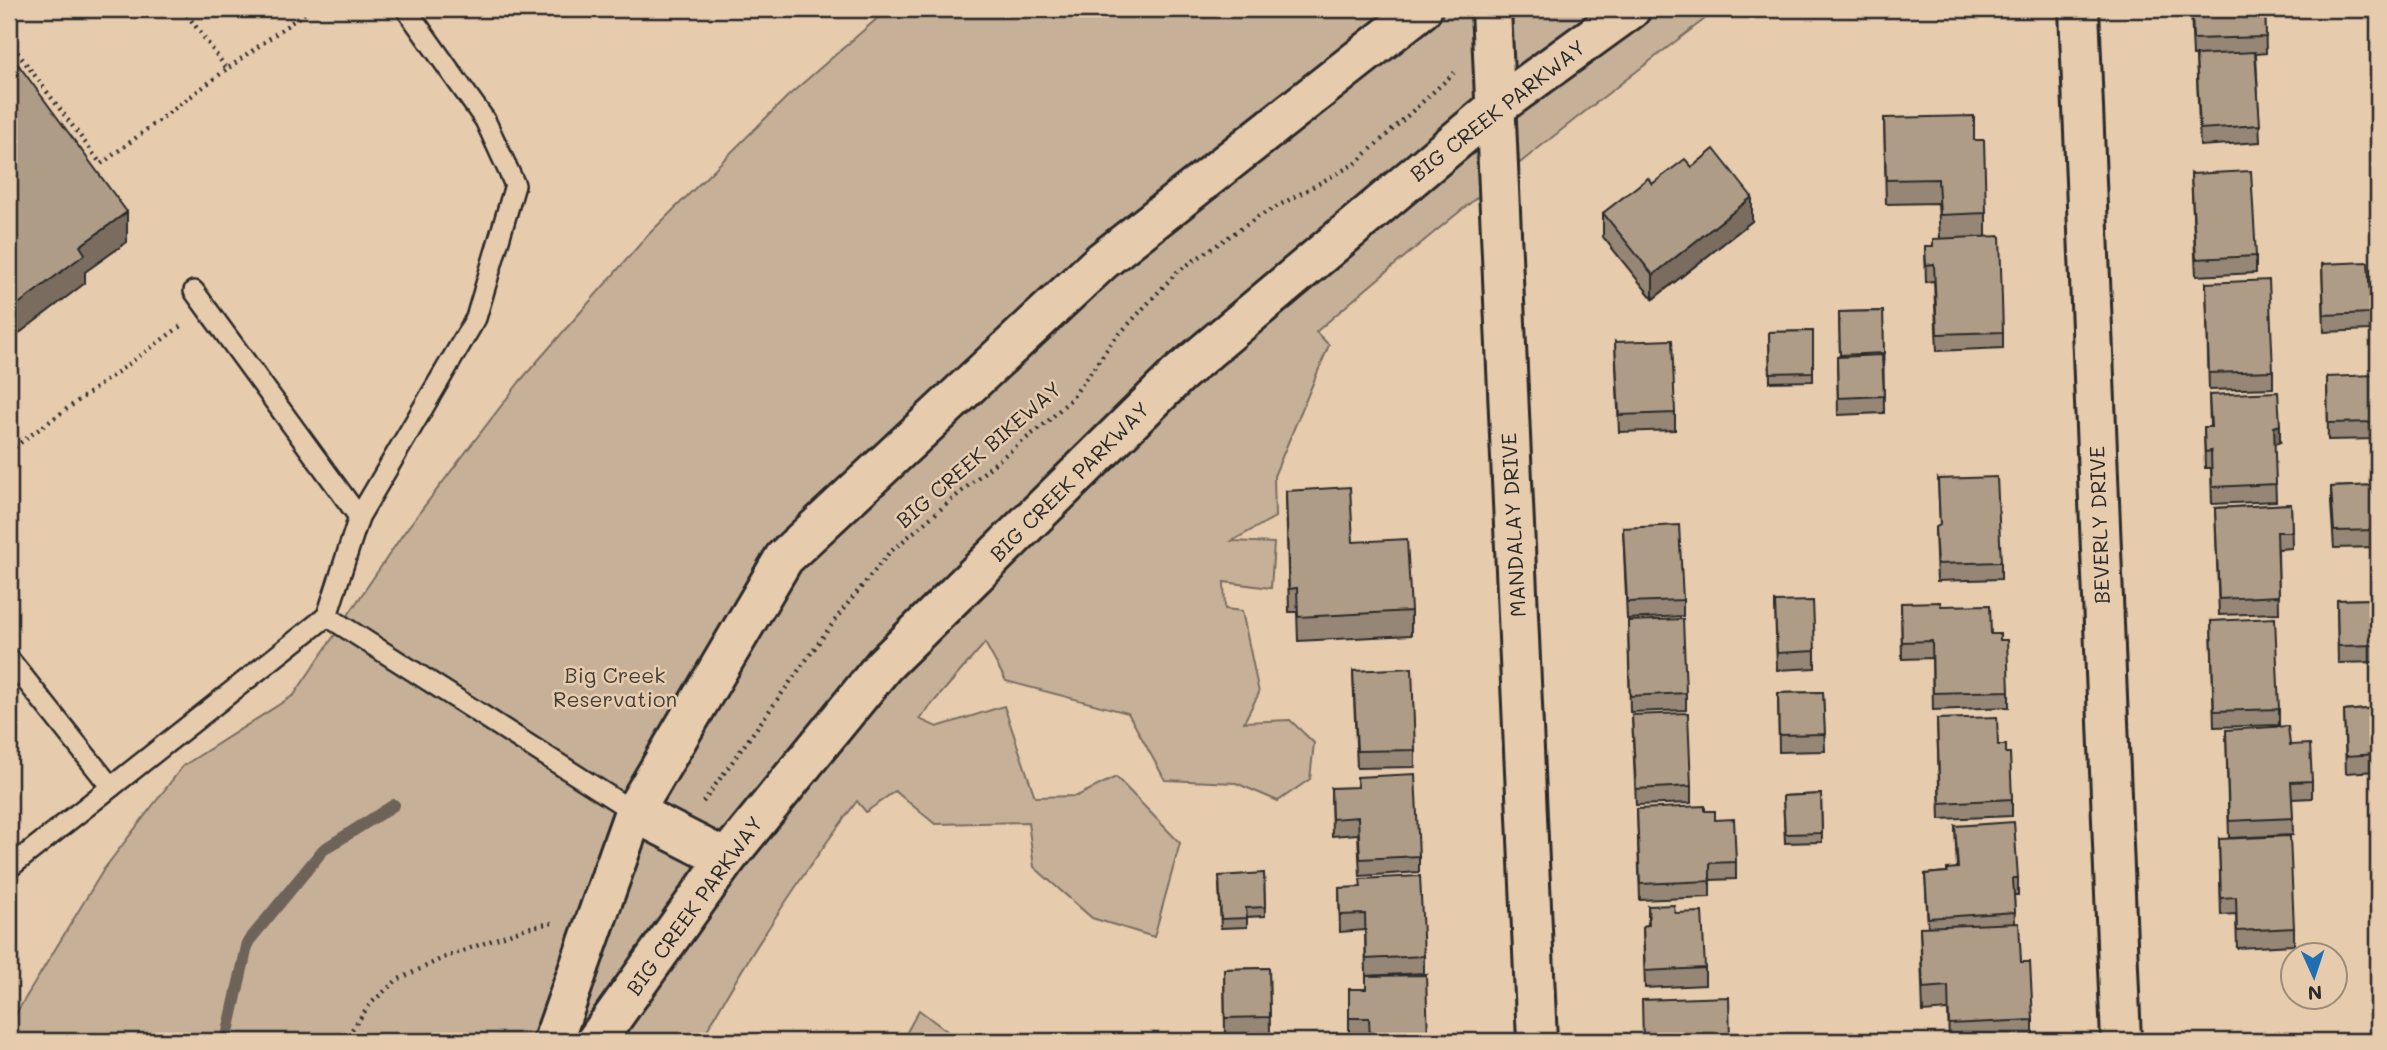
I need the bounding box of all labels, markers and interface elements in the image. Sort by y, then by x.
street label: BIG CREEK PARKWAY [1404,33,1590,187]
street label: BIG CREEK BIKEWAY [890,375,1066,533]
street label: BIG CREEK PARKWAY [983,395,1155,567]
street label: MANDALAY DRIVE [1494,432,1531,618]
street label: BEVERLY DRIVE [2082,446,2115,605]
park label: Big Creek Reservation [553,661,677,712]
street label: BIG CREEK PARKWAY [620,810,768,1000]
north arrow [2278,942,2348,1012]
text: N [2307,981,2323,1006]

